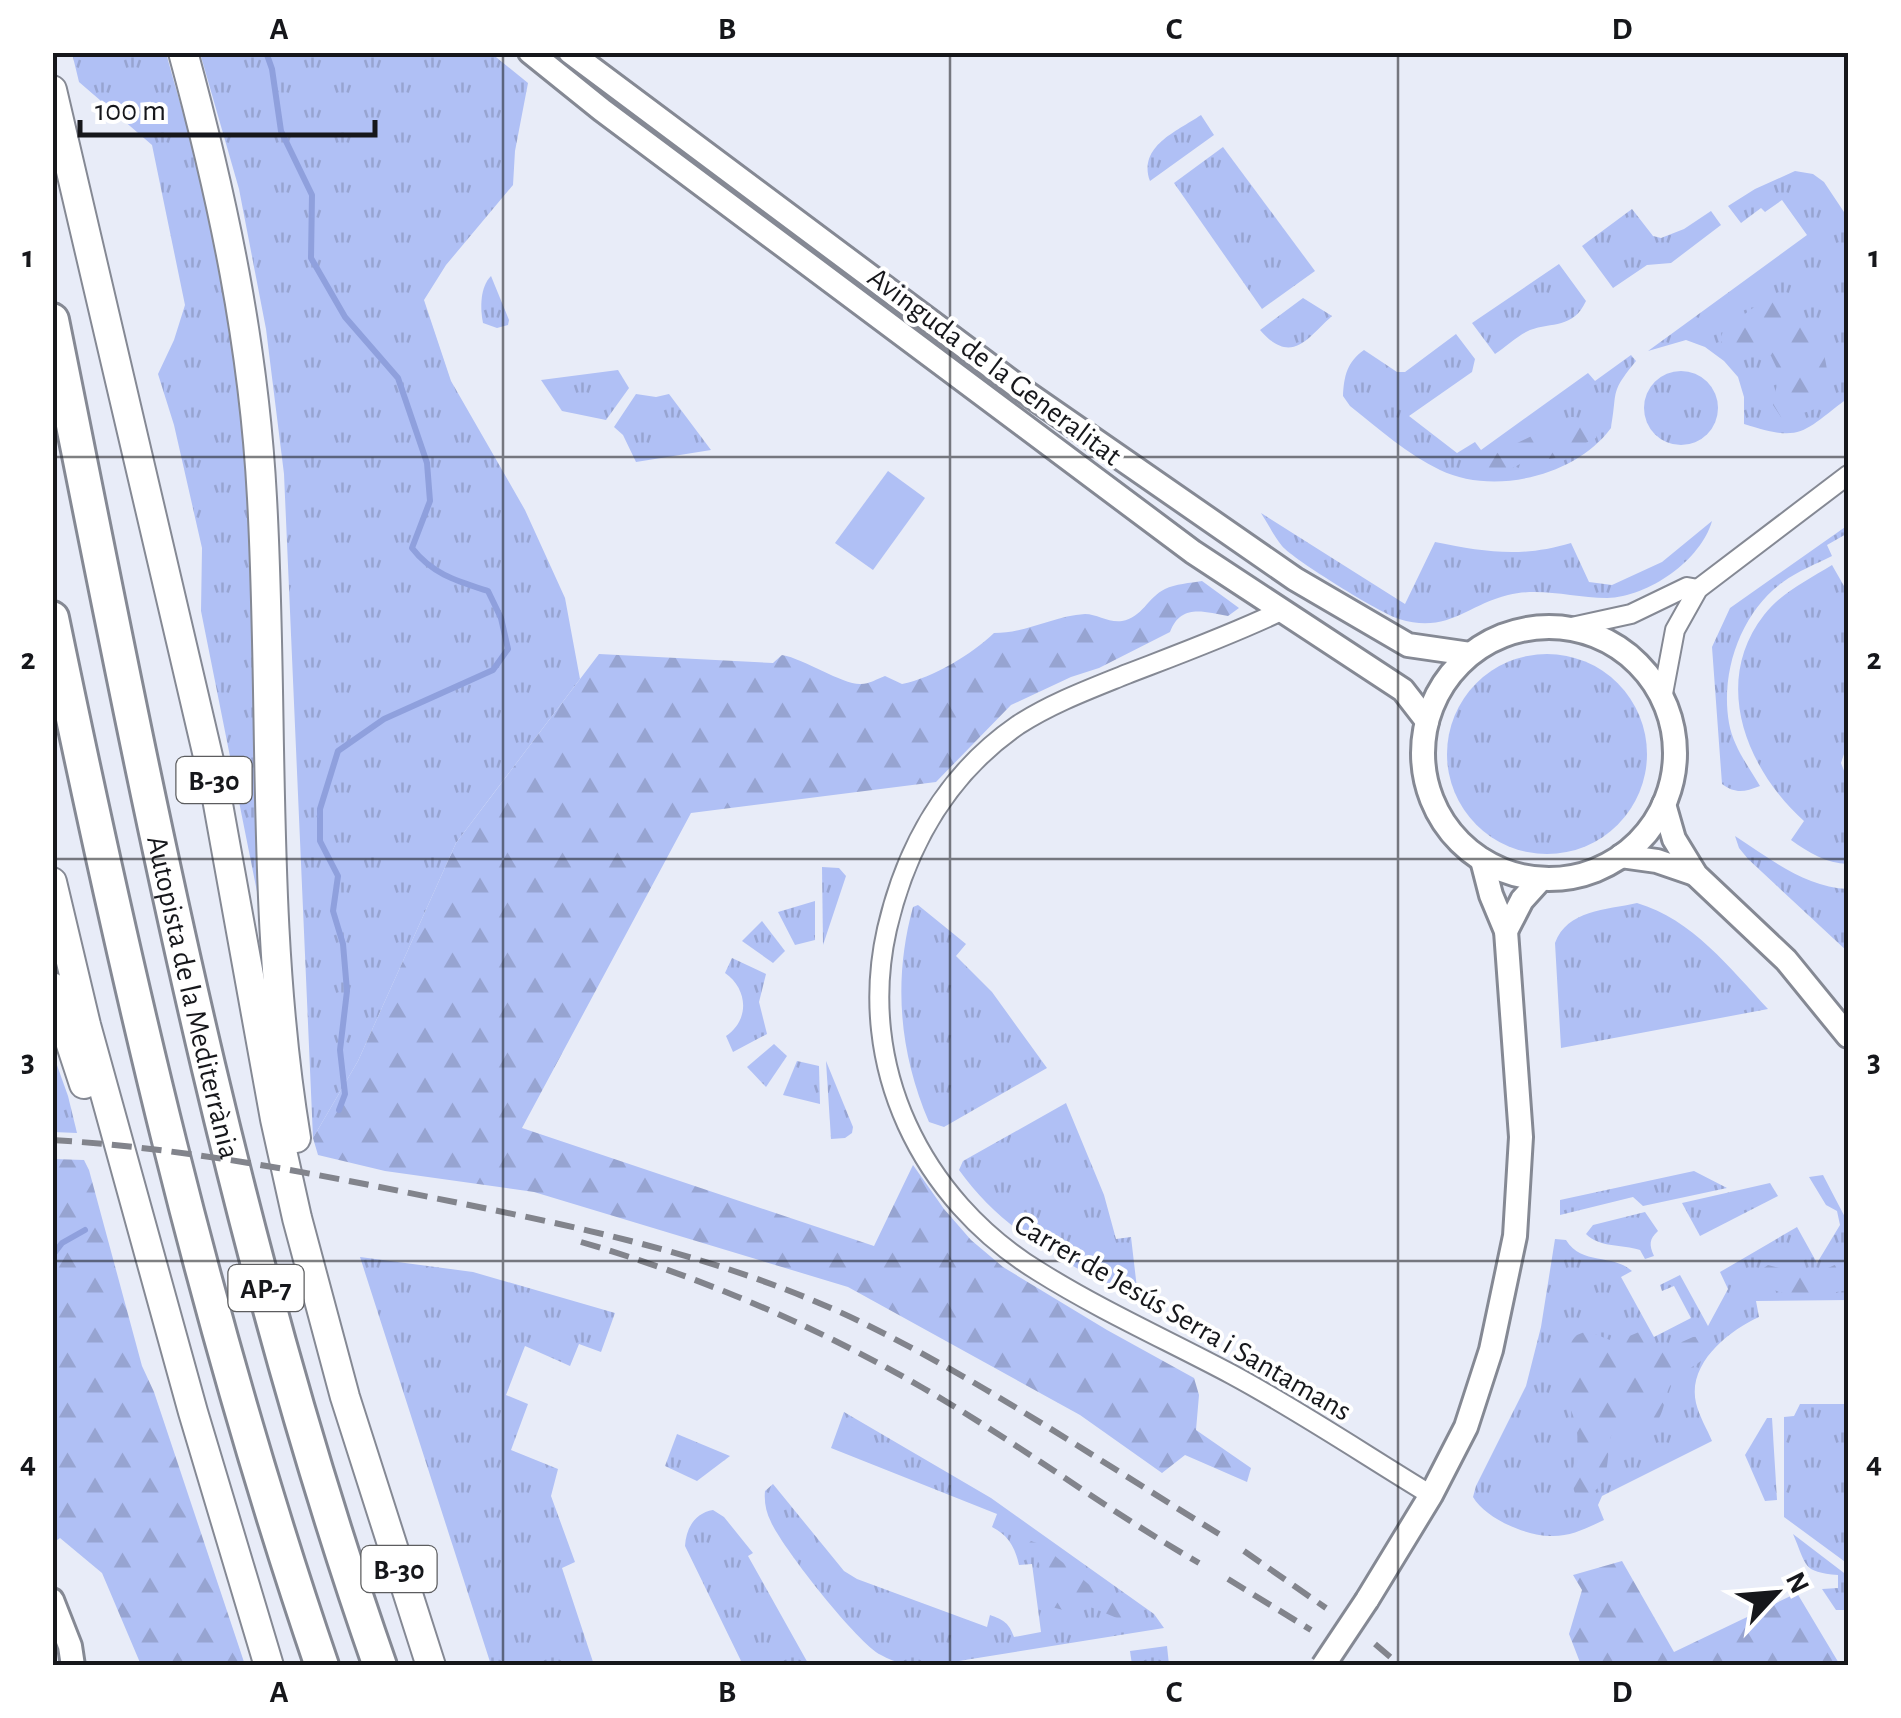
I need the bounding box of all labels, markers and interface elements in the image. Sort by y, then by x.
text: A [269,13,289,45]
text: B [718,13,736,45]
text: C [1166,13,1183,45]
text: D [1612,13,1633,45]
scale bar [80,75,375,137]
text: 100 m [95,96,166,126]
text: 1 [22,241,34,273]
text: 1 [1868,241,1880,273]
street label: Avinguda de la Generalitat [862,262,1127,472]
text: 2 [20,643,36,675]
text: 2 [1866,643,1882,675]
road number: B-30 [176,757,252,803]
street label: Autopista de la Mediterrània [141,833,244,1162]
text: 3 [21,1045,35,1077]
text: 3 [1867,1045,1881,1077]
street label: Carrer de Jesús Serra i Santamans [1009,1209,1356,1427]
road number: AP-7 [228,1265,304,1311]
text: 4 [20,1447,36,1479]
text: 4 [1866,1447,1882,1479]
north arrow [1726,1543,1826,1643]
road number: B-30 [362,1546,436,1592]
text: N [1780,1568,1814,1598]
text: A [269,1676,289,1708]
text: B [718,1676,736,1708]
text: C [1166,1676,1183,1708]
text: D [1612,1676,1633,1708]

